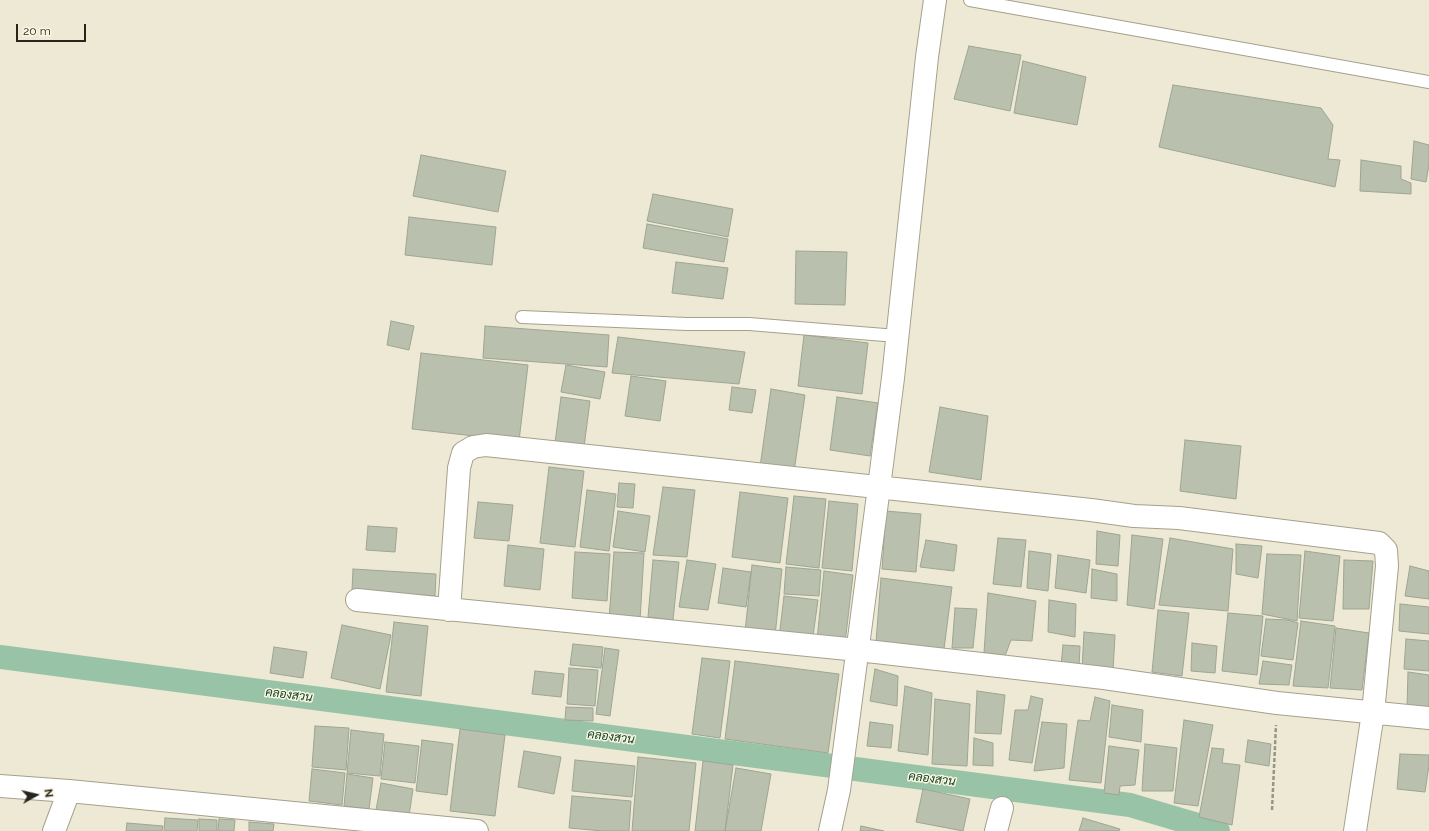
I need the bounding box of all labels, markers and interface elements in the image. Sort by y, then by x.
scale bar [18,16,88,42]
text: 20 m [23,24,51,38]
water label: คลองสวน [265,685,313,705]
water label: คลองสวน [587,727,635,747]
water label: คลองสวน [908,769,956,789]
north arrow [16,775,56,815]
text: N [41,788,55,798]

